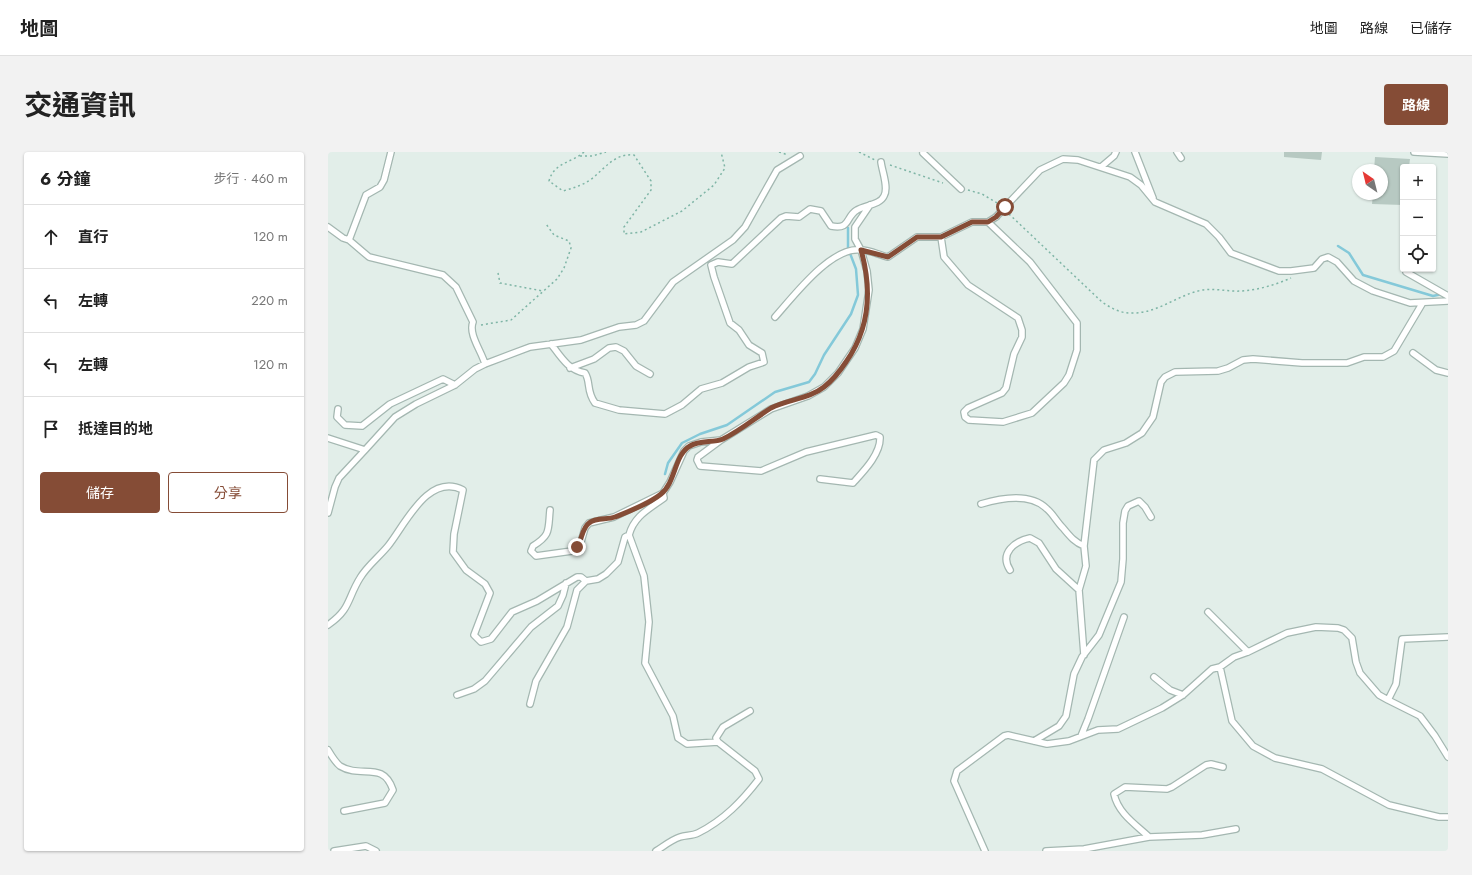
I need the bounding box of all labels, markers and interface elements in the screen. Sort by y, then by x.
text: 地圖 [20,15,58,42]
text: 地圖 [1310,18,1338,38]
text: 路線 [1360,18,1388,38]
text: 已儲存 [1410,18,1452,38]
button: 路線 [1384,84,1448,125]
text: 交通資訊 [24,85,136,126]
north arrow [1352,164,1388,200]
map controls [1400,164,1436,272]
button: + [1400,164,1436,200]
text: 6 分鐘 [40,167,90,191]
text: 步行 · 460 m [213,169,288,188]
route start [996,198,1014,216]
button: − [1400,200,1436,236]
icon: ahead [40,226,62,248]
text: 直行 [78,226,108,248]
text: 120 m [253,227,288,246]
button: locate [1400,236,1436,272]
icon: left [40,290,62,312]
text: 左轉 [78,290,108,312]
text: 220 m [251,291,288,310]
icon: left [40,354,62,376]
text: 左轉 [78,354,108,376]
text: 120 m [253,355,288,374]
icon: arrive [40,418,62,440]
text: 抵達目的地 [78,418,153,440]
button: 儲存 [40,472,160,513]
button: 分享 [168,472,288,513]
route end [568,538,586,556]

